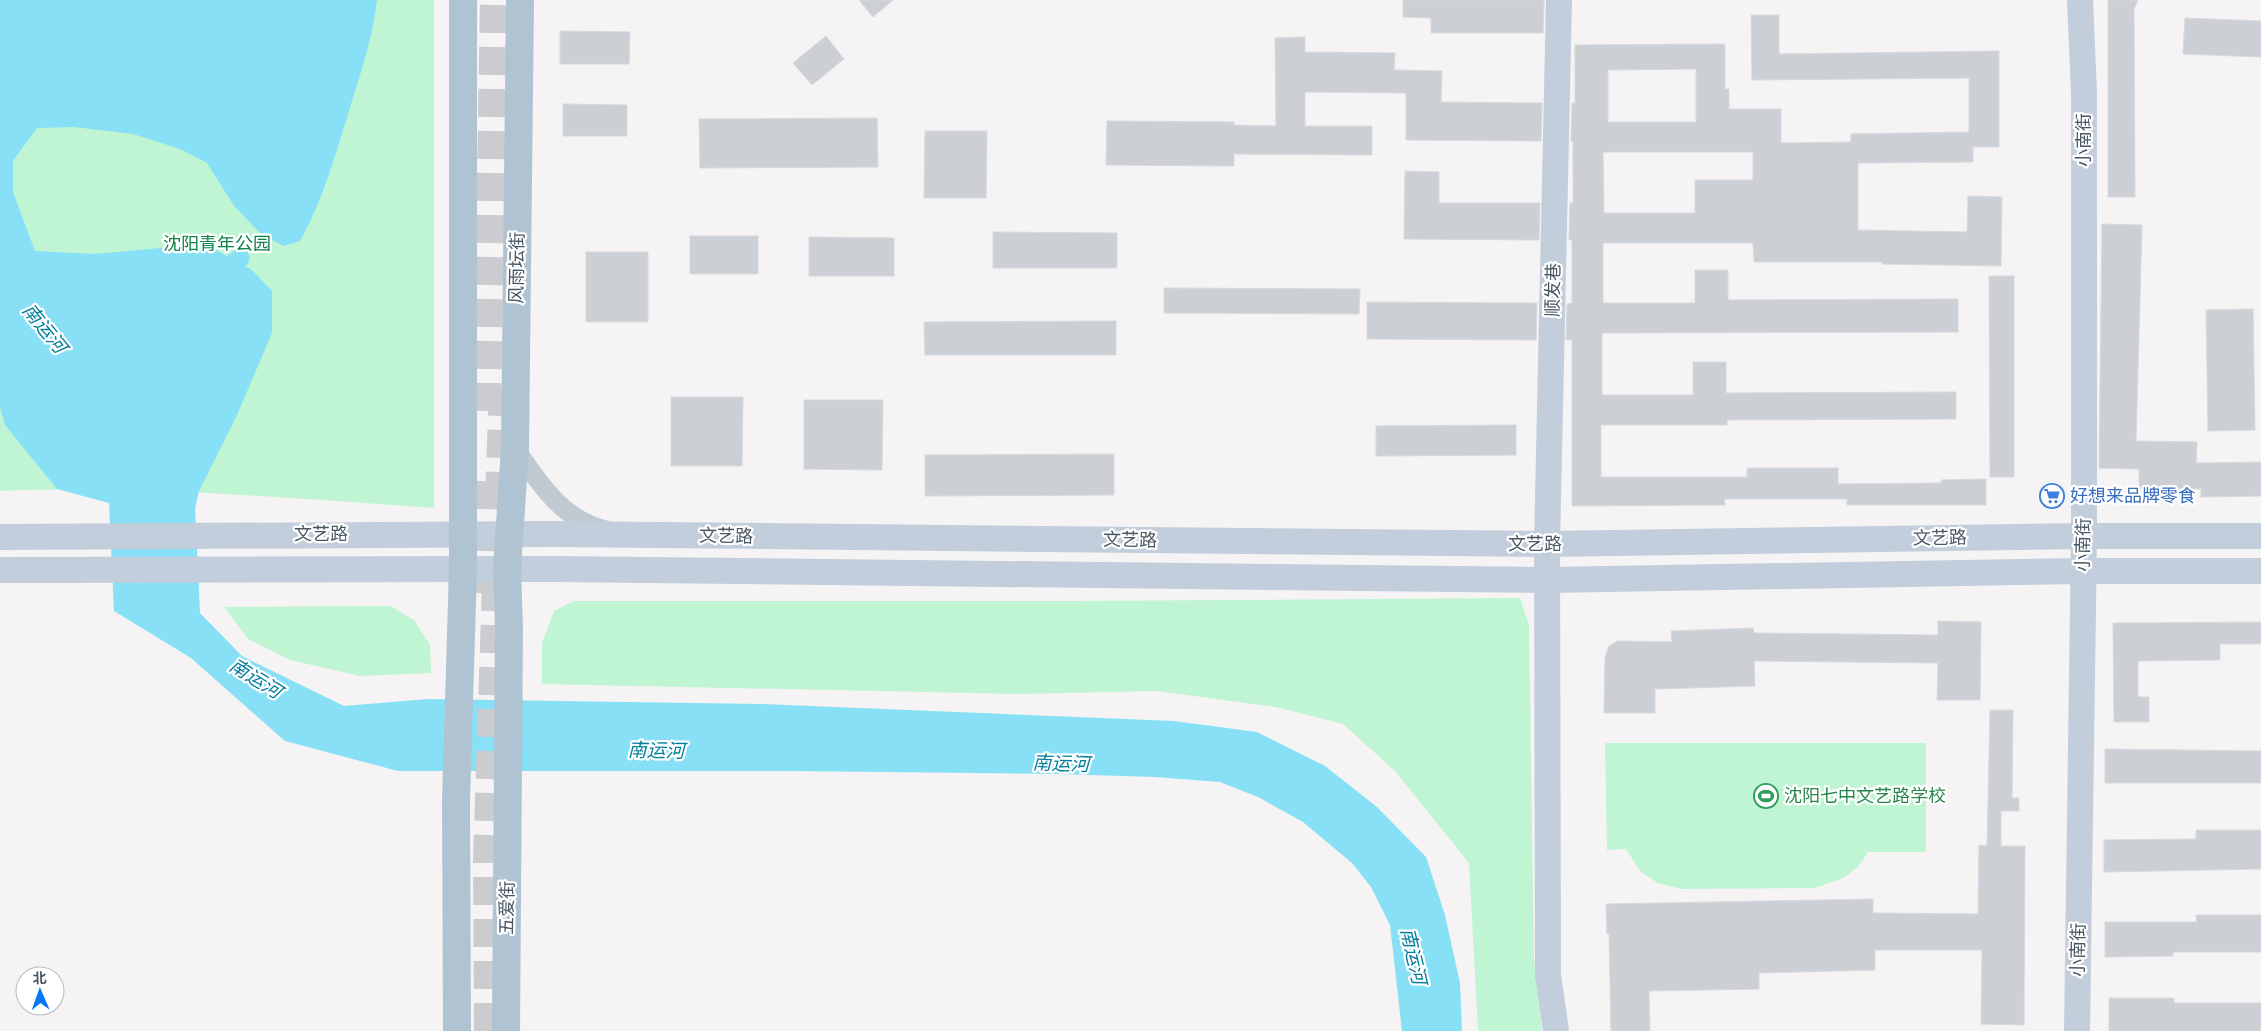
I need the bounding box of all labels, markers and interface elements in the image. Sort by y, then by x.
street label: 小南街 [2073,113,2095,167]
street label: 风雨坛街 [505,232,529,304]
park label: 沈阳青年公园 [163,233,271,255]
street label: 顺发巷 [1542,263,1564,317]
water label: 南运河 [18,299,74,361]
supermarket icon: 好想来品牌零食 [2039,483,2065,509]
place label: 好想来品牌零食 [2070,485,2196,507]
street label: 小南街 [2072,518,2094,572]
street label: 文艺路 [294,523,348,545]
street label: 文艺路 [699,525,753,547]
street label: 文艺路 [1913,527,1967,549]
street label: 文艺路 [1103,529,1157,551]
street label: 文艺路 [1508,533,1562,555]
water label: 南运河 [225,654,289,705]
water label: 南运河 [627,739,689,763]
water label: 南运河 [1032,751,1094,776]
sports icon: 沈阳七中文艺路学校 [1753,783,1779,809]
place label: 沈阳七中文艺路学校 [1784,785,1946,807]
street label: 五爱街 [496,881,518,935]
street label: 小南街 [2067,923,2089,977]
water label: 南运河 [1396,926,1432,990]
north arrow [15,966,65,1016]
text: 北 [32,969,47,987]

